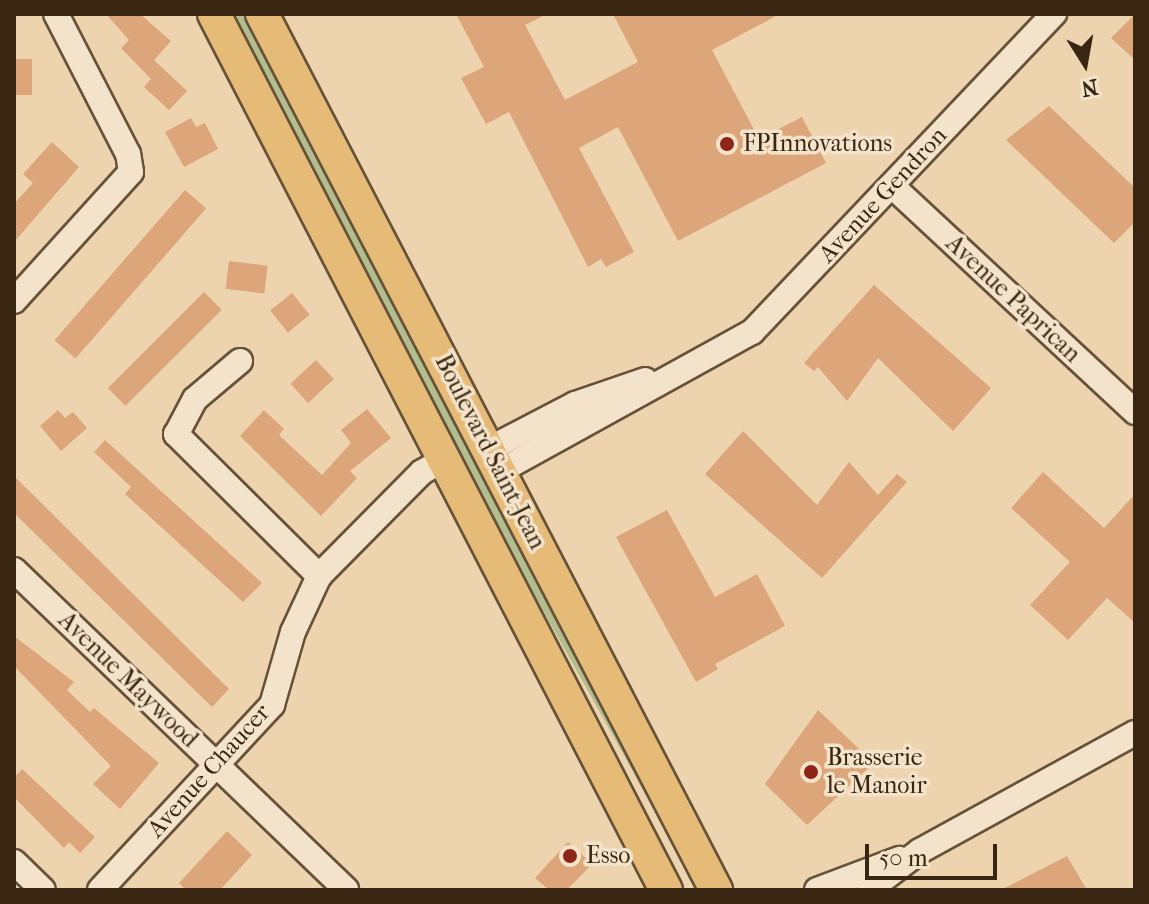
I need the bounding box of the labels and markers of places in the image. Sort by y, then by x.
place label: FPInnovations [743,130,892,158]
marker: FPInnovations [718,135,736,153]
place label: Brasserie le Manoir [827,744,927,800]
marker: Brasserie le Manoir [802,763,820,781]
place label: Esso [586,842,631,870]
marker: Esso [561,847,579,865]

